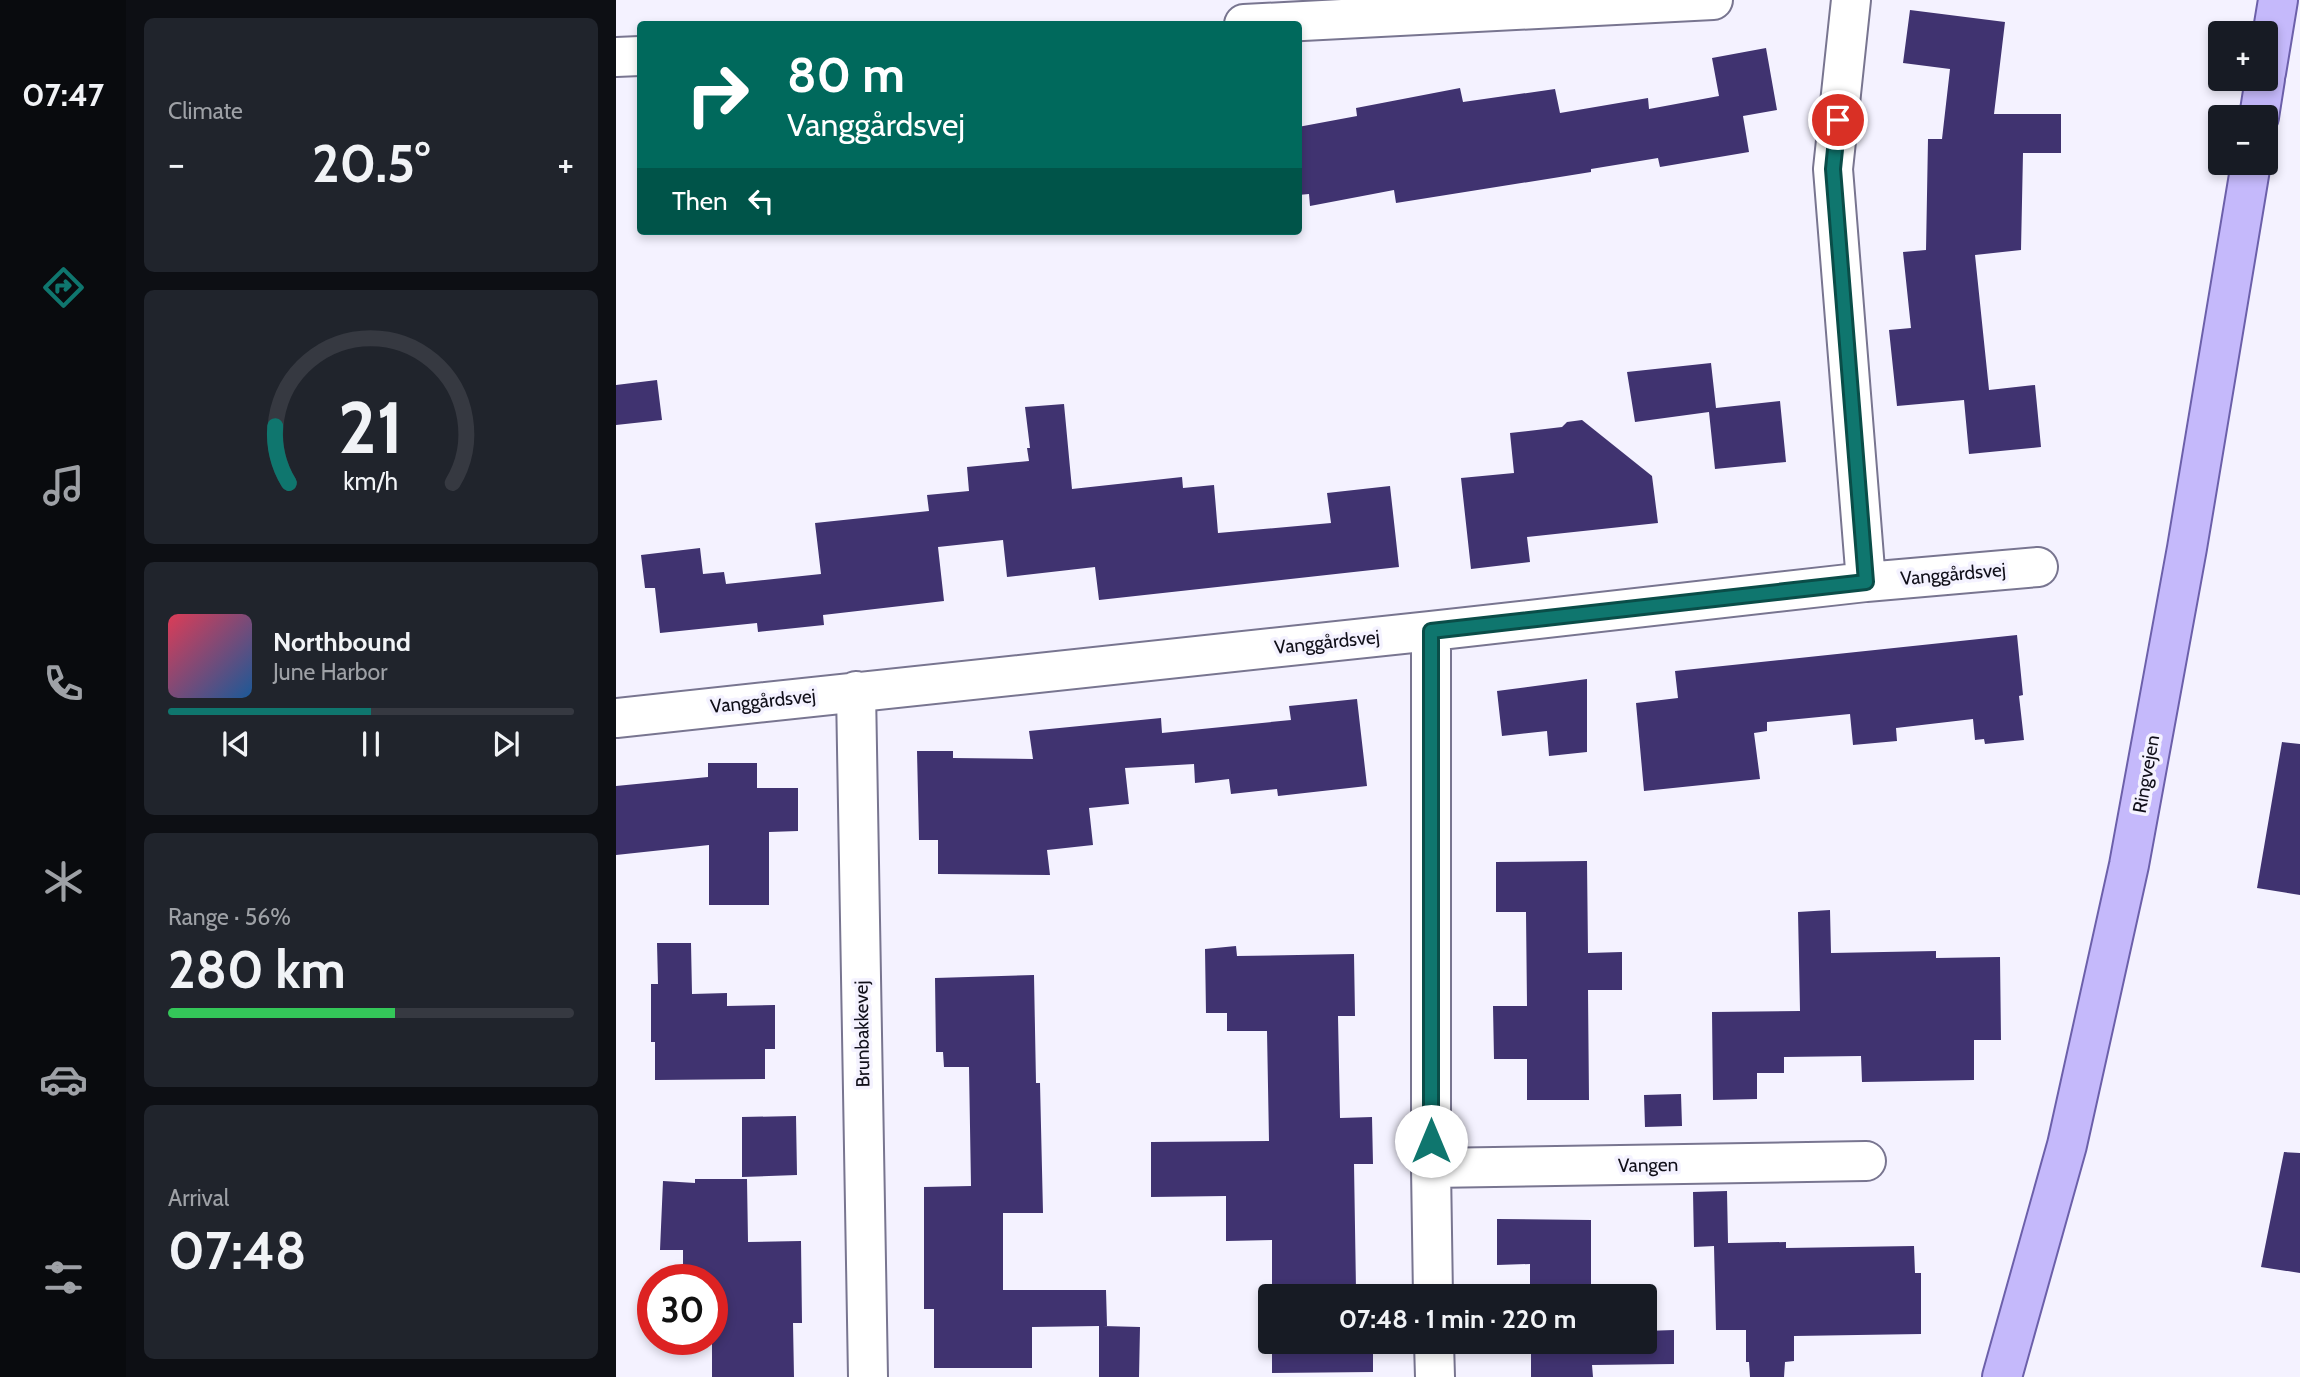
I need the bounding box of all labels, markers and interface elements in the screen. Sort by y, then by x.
map controls [2208,21,2278,175]
button: + [2208,21,2278,91]
text: 80 m [787,45,905,104]
icon: right [672,49,763,140]
text: 07:47 [22,75,104,114]
pin [1808,90,1868,150]
text: Climate [168,97,243,125]
icon: arrive [1819,101,1857,139]
text: Vanggårdsvej [787,105,965,144]
button: − [2208,105,2278,175]
text: 20.5° [312,132,430,195]
text: − [168,140,185,187]
text: + [557,140,574,187]
icon: left [742,182,780,220]
text: Then [672,185,728,217]
icon: directions [39,263,88,312]
text: 21 [338,383,404,471]
icon: music [39,461,88,510]
text: km/h [344,465,398,495]
street label: Vanggårdsvej [1899,558,2007,590]
street label: Vanggårdsvej [1273,625,1381,659]
text: Northbound [273,626,411,658]
text: June Harbor [273,658,387,686]
icon: phone [39,659,88,708]
street label: Vanggårdsvej [709,684,817,718]
icon: previous [217,725,255,763]
icon: pause [352,725,390,763]
icon: next [487,725,525,763]
street label: Ringvejen [2128,733,2164,815]
icon: climate [39,857,88,906]
text: Range · 56% [168,903,291,931]
text: 280 km [168,938,346,1001]
street label: Brunbakkevej [850,980,874,1088]
icon: car [39,1055,88,1104]
position arrow [1394,1104,1468,1178]
street label: Vangen [1618,1153,1678,1177]
text: Arrival [168,1184,229,1212]
text: 07:48 [168,1219,306,1282]
icon: filters [39,1253,88,1302]
speed limit sign: 30 [637,1264,728,1355]
text: 07:48 · 1 min · 220 m [1339,1303,1576,1335]

